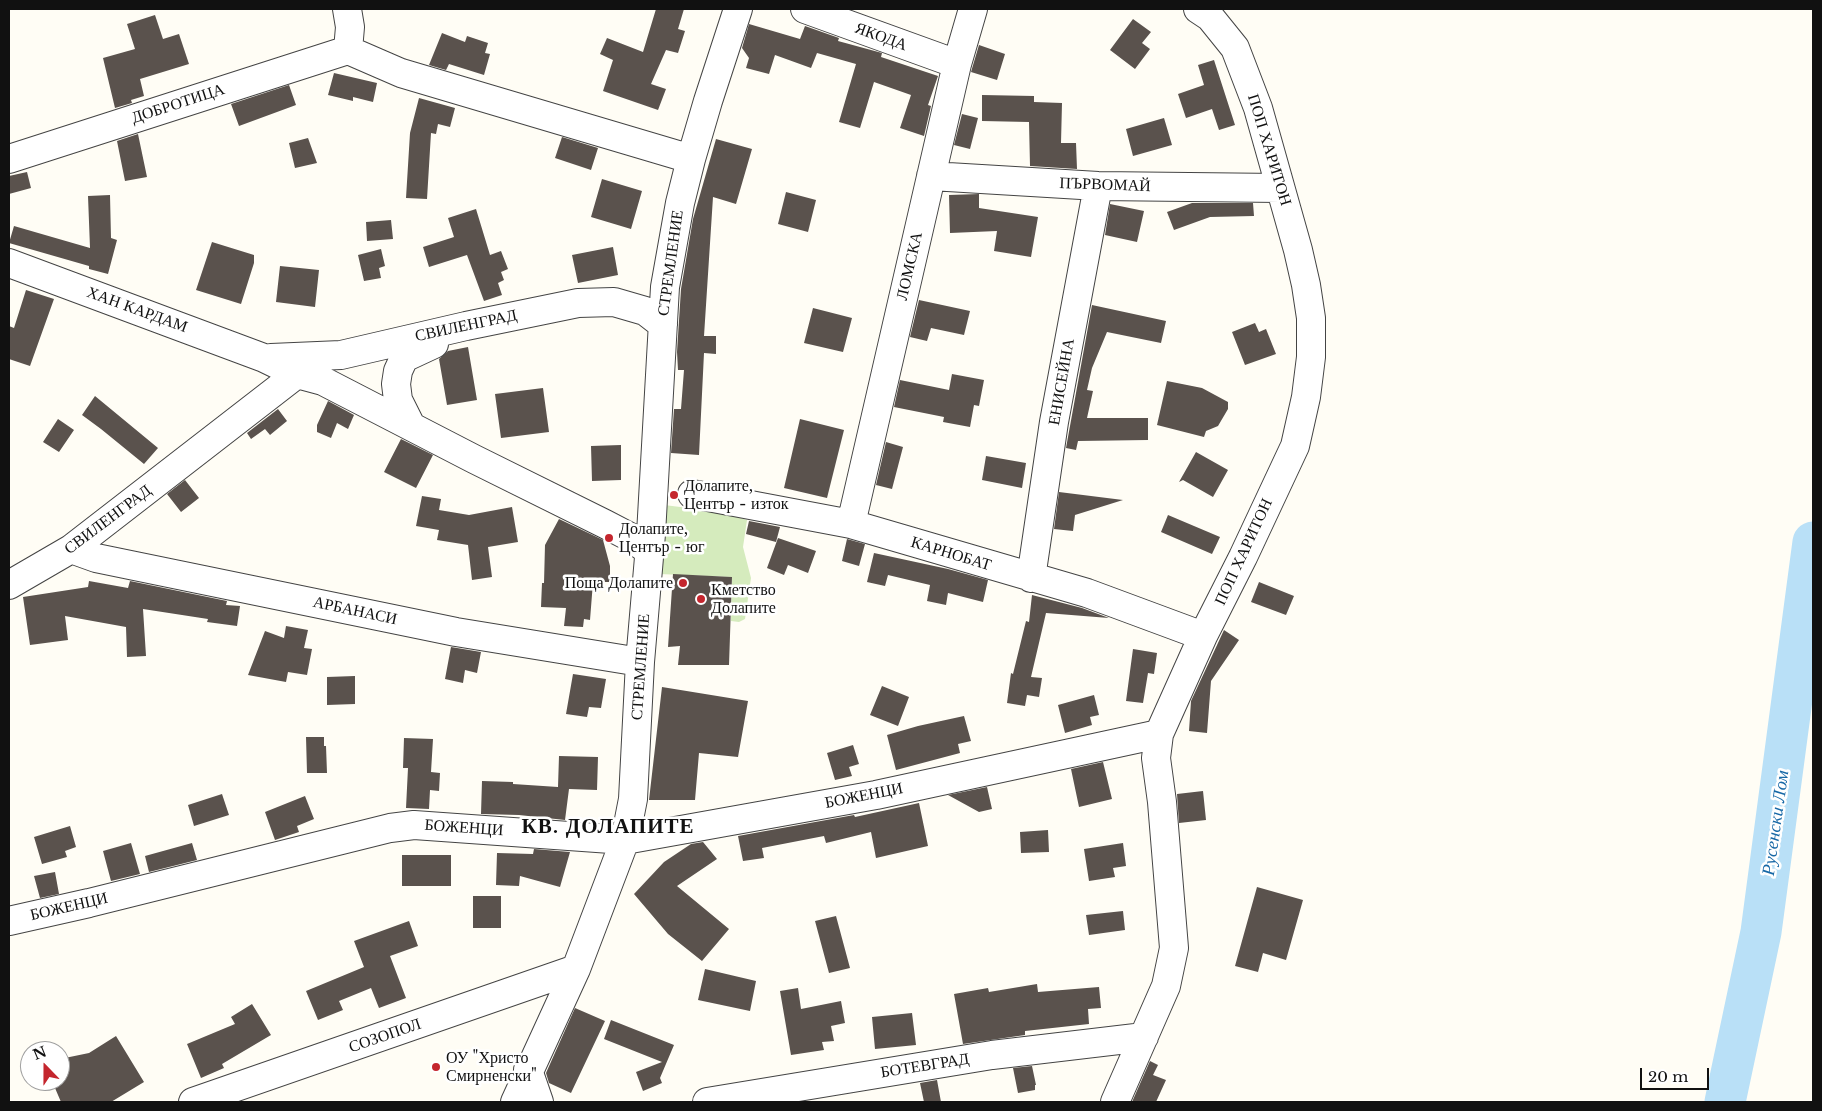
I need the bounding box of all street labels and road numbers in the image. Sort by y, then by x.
street label: ЯКОДА [852,19,910,55]
street label: ДОБРОТИЦА [129,80,227,128]
street label: ПОП ХАРИТОН [1243,92,1295,208]
street label: ПЪРВОМАЙ [1059,174,1151,196]
street label: СТРЕМЛЕНИЕ [654,209,688,317]
street label: ЛОМСКА [893,230,927,302]
street label: ХАН КАРДАМ [84,283,190,337]
street label: СВИЛЕНГРАД [413,306,519,346]
street label: ЕНИСЕЙНА [1045,337,1079,427]
street label: СВИЛЕНГРАД [61,481,155,559]
street label: ПОП ХАРИТОН [1211,496,1277,608]
street label: КАРНОБАТ [908,533,994,575]
street label: АРБАНАСИ [311,593,399,629]
street label: СТРЕМЛЕНИЕ [628,613,654,721]
street label: БОЖЕНЦИ [823,779,905,813]
street label: БОЖЕНЦИ [424,816,504,840]
street label: БОЖЕНЦИ [28,889,110,925]
street label: СОЗОПОЛ [346,1015,424,1057]
street label: БОТЕВГРАД [879,1050,971,1082]

